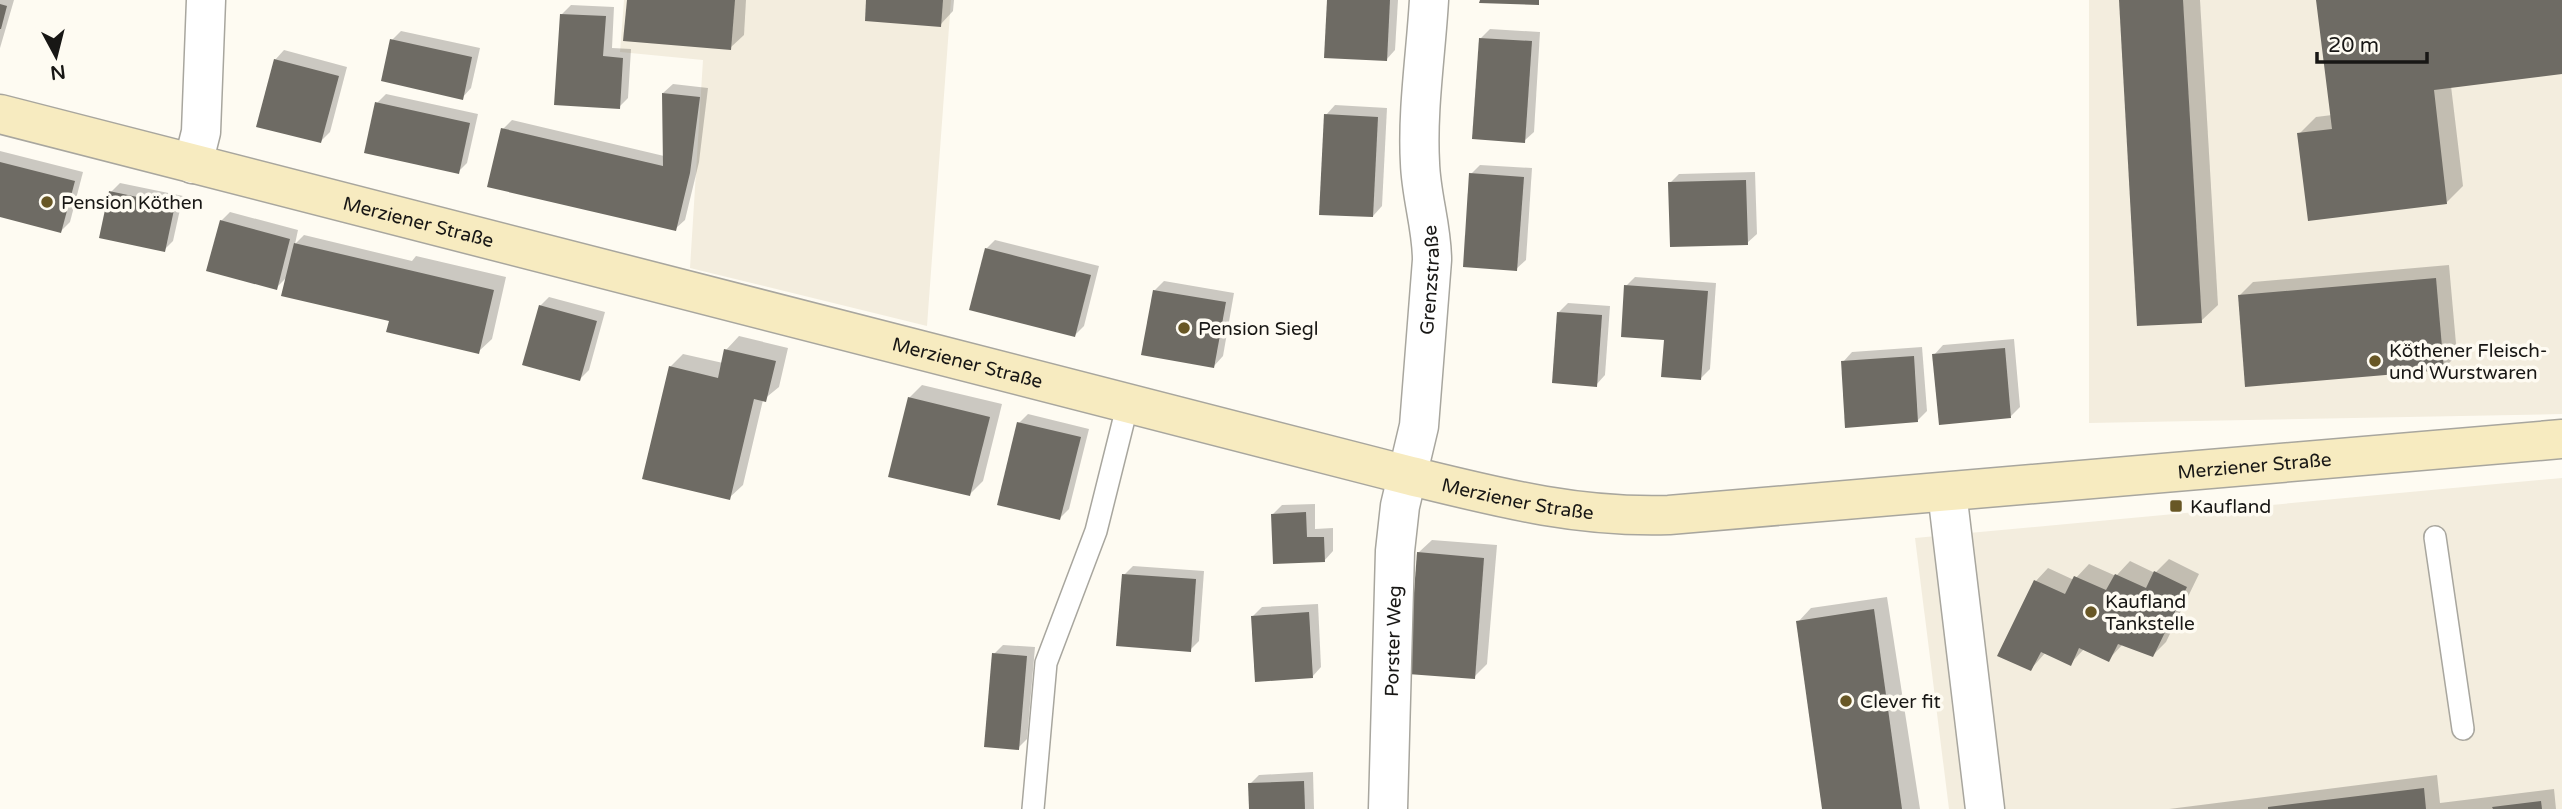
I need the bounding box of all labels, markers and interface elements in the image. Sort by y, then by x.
north arrow [21,21,91,91]
scale bar [2317,21,2427,65]
text: 20 m [2328,33,2379,58]
text: N [49,60,67,84]
place label: Pension Köthen [61,192,203,214]
street label: Merziener Straße [341,192,496,252]
marker: Pension Köthen [39,194,55,210]
street label: Grenzstraße [1416,224,1444,336]
place label: Pension Siegl [1198,318,1318,340]
marker: Pension Siegl [1176,320,1192,336]
street label: Merziener Straße [890,333,1045,393]
place label: Köthener Fleisch- und Wurstwaren [2389,340,2548,384]
marker: Köthener Fleisch- und Wurstwaren [2367,353,2383,369]
street label: Merziener Straße [2177,449,2332,484]
street label: Merziener Straße [1439,474,1595,524]
place label: Kaufland [2190,496,2271,518]
marker: Kaufland [2168,498,2184,514]
street label: Porster Weg [1381,585,1406,697]
place label: Kaufland Tankstelle [2105,591,2195,635]
marker: Kaufland Tankstelle [2083,604,2099,620]
place label: Clever fit [1860,691,1941,713]
marker: Clever fit [1838,693,1854,709]

